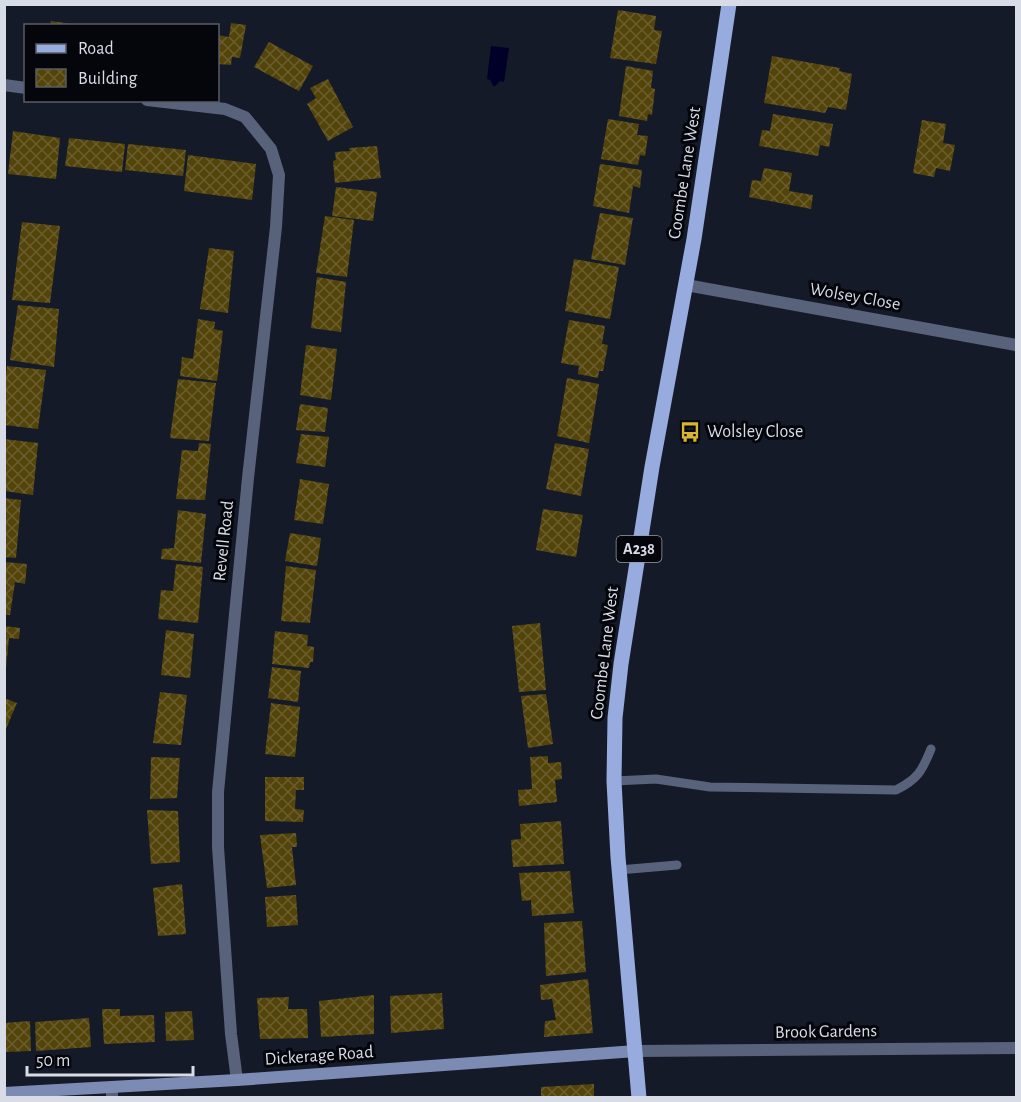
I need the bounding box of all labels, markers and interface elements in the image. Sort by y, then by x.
legend [24,24,219,102]
text: Road [78,40,114,58]
text: Building [78,70,138,88]
street label: Coombe Lane West [666,105,704,240]
street label: Wolsey Close [808,280,902,314]
bus stop icon: Wolsley Close [678,420,702,444]
place label: Wolsley Close [707,423,803,441]
street label: Revell Road [211,500,237,582]
road number: A238 [616,536,662,562]
street label: Coombe Lane West [588,585,622,720]
street label: Brook Gardens [775,1022,877,1042]
scale bar [27,1039,194,1077]
street label: Dickerage Road [264,1043,374,1069]
text: 50 m [36,1052,70,1070]

